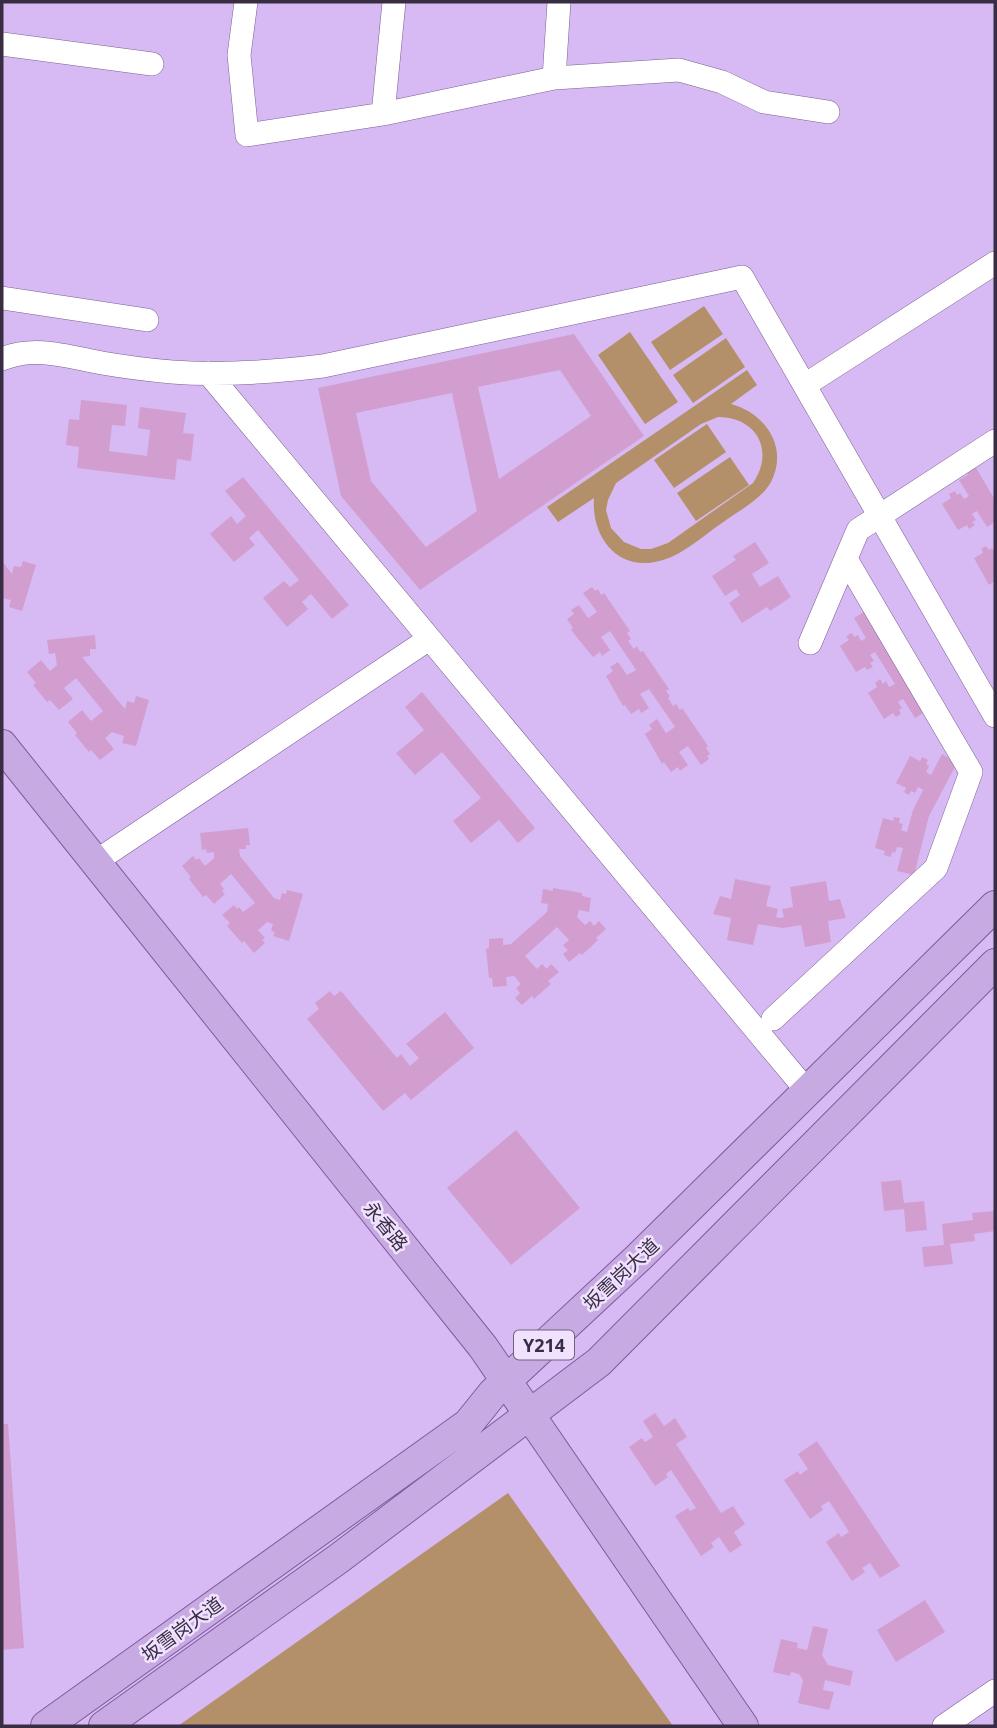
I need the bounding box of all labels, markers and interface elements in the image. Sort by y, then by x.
street label: 永香路 [358,1196,414,1256]
street label: 坂雪岗大道 [577,1232,665,1316]
road number: Y214 [514,1330,574,1360]
street label: 坂雪岗大道 [136,1591,228,1667]

